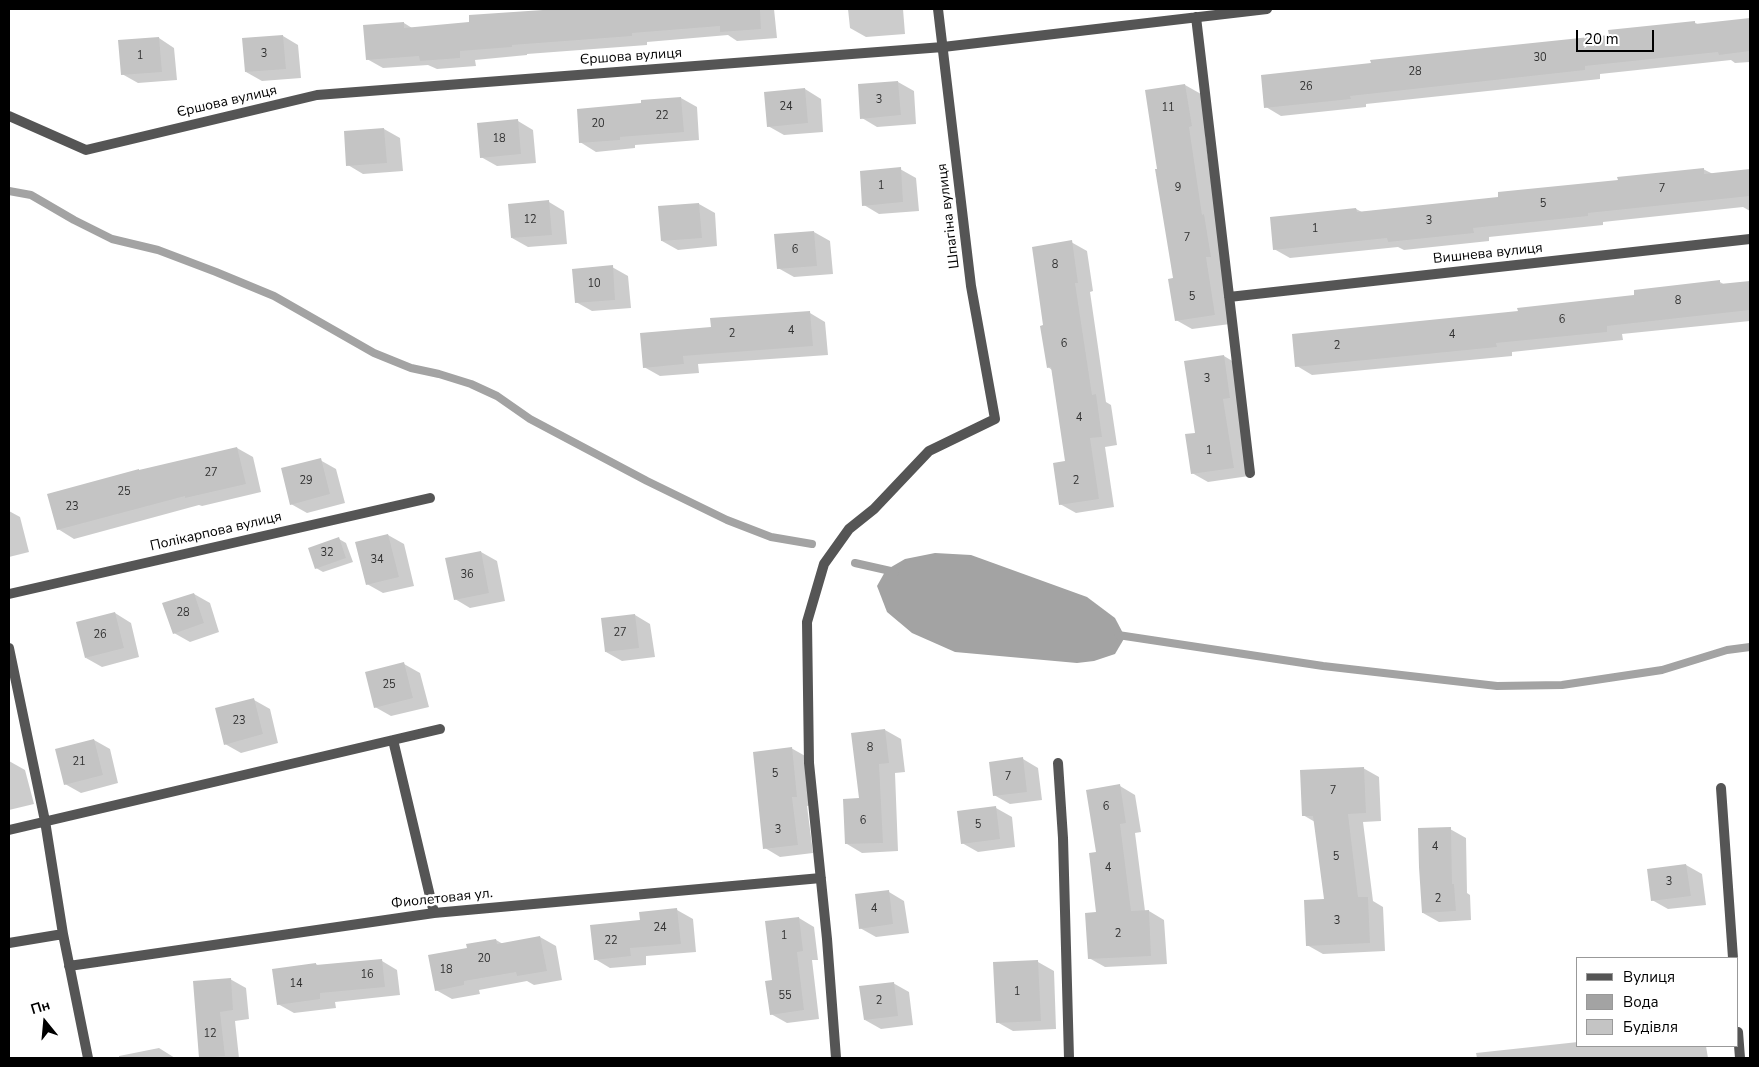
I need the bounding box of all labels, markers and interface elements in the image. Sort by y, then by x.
scale bar [1579,20,1656,52]
text: 20 m [1584,29,1619,49]
street label: Єршова вулиця [579,45,683,69]
house number: 3 [261,47,267,61]
house number: 1 [137,49,143,63]
house number: 30 [1533,51,1547,65]
house number: 28 [1408,65,1422,79]
house number: 26 [1299,80,1313,94]
street label: Єршова вулиця [175,82,279,122]
house number: 3 [876,93,882,107]
house number: 24 [779,100,793,114]
house number: 11 [1161,101,1175,115]
house number: 22 [655,109,669,123]
house number: 20 [591,117,605,131]
house number: 18 [492,132,506,146]
street label: Шпагіна вулиця [934,162,964,270]
house number: 1 [878,179,884,193]
house number: 9 [1175,181,1181,195]
house number: 7 [1659,182,1665,196]
house number: 5 [1540,197,1546,211]
house number: 12 [523,213,537,227]
house number: 3 [1426,214,1432,228]
house number: 1 [1312,222,1318,236]
house number: 7 [1184,231,1190,245]
street label: Вишнева вулиця [1432,240,1544,268]
house number: 6 [792,243,798,257]
house number: 8 [1052,258,1058,272]
house number: 10 [587,277,601,291]
house number: 5 [1189,290,1195,304]
house number: 8 [1675,294,1681,308]
house number: 6 [1559,313,1565,327]
house number: 4 [788,324,794,338]
house number: 2 [729,327,735,341]
house number: 4 [1449,328,1455,342]
house number: 6 [1061,337,1067,351]
house number: 2 [1334,339,1340,353]
house number: 3 [1204,372,1210,386]
house number: 4 [1076,411,1082,425]
house number: 1 [1206,444,1212,458]
house number: 27 [204,466,218,480]
house number: 29 [299,474,313,488]
house number: 2 [1073,474,1079,488]
house number: 25 [117,485,131,499]
house number: 23 [65,500,79,514]
street label: Полікарпова вулиця [149,509,283,555]
house number: 32 [320,546,334,560]
house number: 34 [370,553,384,567]
house number: 36 [460,568,474,582]
house number: 28 [176,606,190,620]
house number: 27 [613,626,627,640]
house number: 26 [93,628,107,642]
house number: 25 [382,678,396,692]
house number: 23 [232,714,246,728]
house number: 8 [867,741,873,755]
house number: 21 [72,755,86,769]
house number: 5 [772,767,778,781]
house number: 7 [1005,770,1011,784]
house number: 7 [1330,784,1336,798]
house number: 6 [1103,800,1109,814]
house number: 6 [860,814,866,828]
house number: 5 [975,818,981,832]
house number: 3 [775,823,781,837]
house number: 4 [1432,840,1438,854]
house number: 5 [1333,850,1339,864]
house number: 4 [1105,861,1111,875]
house number: 3 [1666,875,1672,889]
street label: Фиолетовая ул. [390,885,494,913]
house number: 2 [1435,892,1441,906]
house number: 4 [871,902,877,916]
house number: 3 [1334,914,1340,928]
house number: 24 [653,921,667,935]
house number: 2 [1115,927,1121,941]
house number: 1 [781,929,787,943]
house number: 22 [604,934,618,948]
house number: 20 [477,952,491,966]
legend [1576,957,1739,1047]
house number: 18 [439,963,453,977]
text: Вулиця [1623,967,1675,987]
house number: 16 [360,968,374,982]
house number: 14 [289,977,303,991]
house number: 1 [1014,985,1020,999]
house number: 55 [778,989,792,1003]
text: Вода [1623,992,1659,1012]
house number: 2 [876,994,882,1008]
text: Пн [28,995,52,1019]
north arrow [20,997,70,1047]
text: Будівля [1623,1017,1678,1037]
house number: 12 [203,1027,217,1041]

